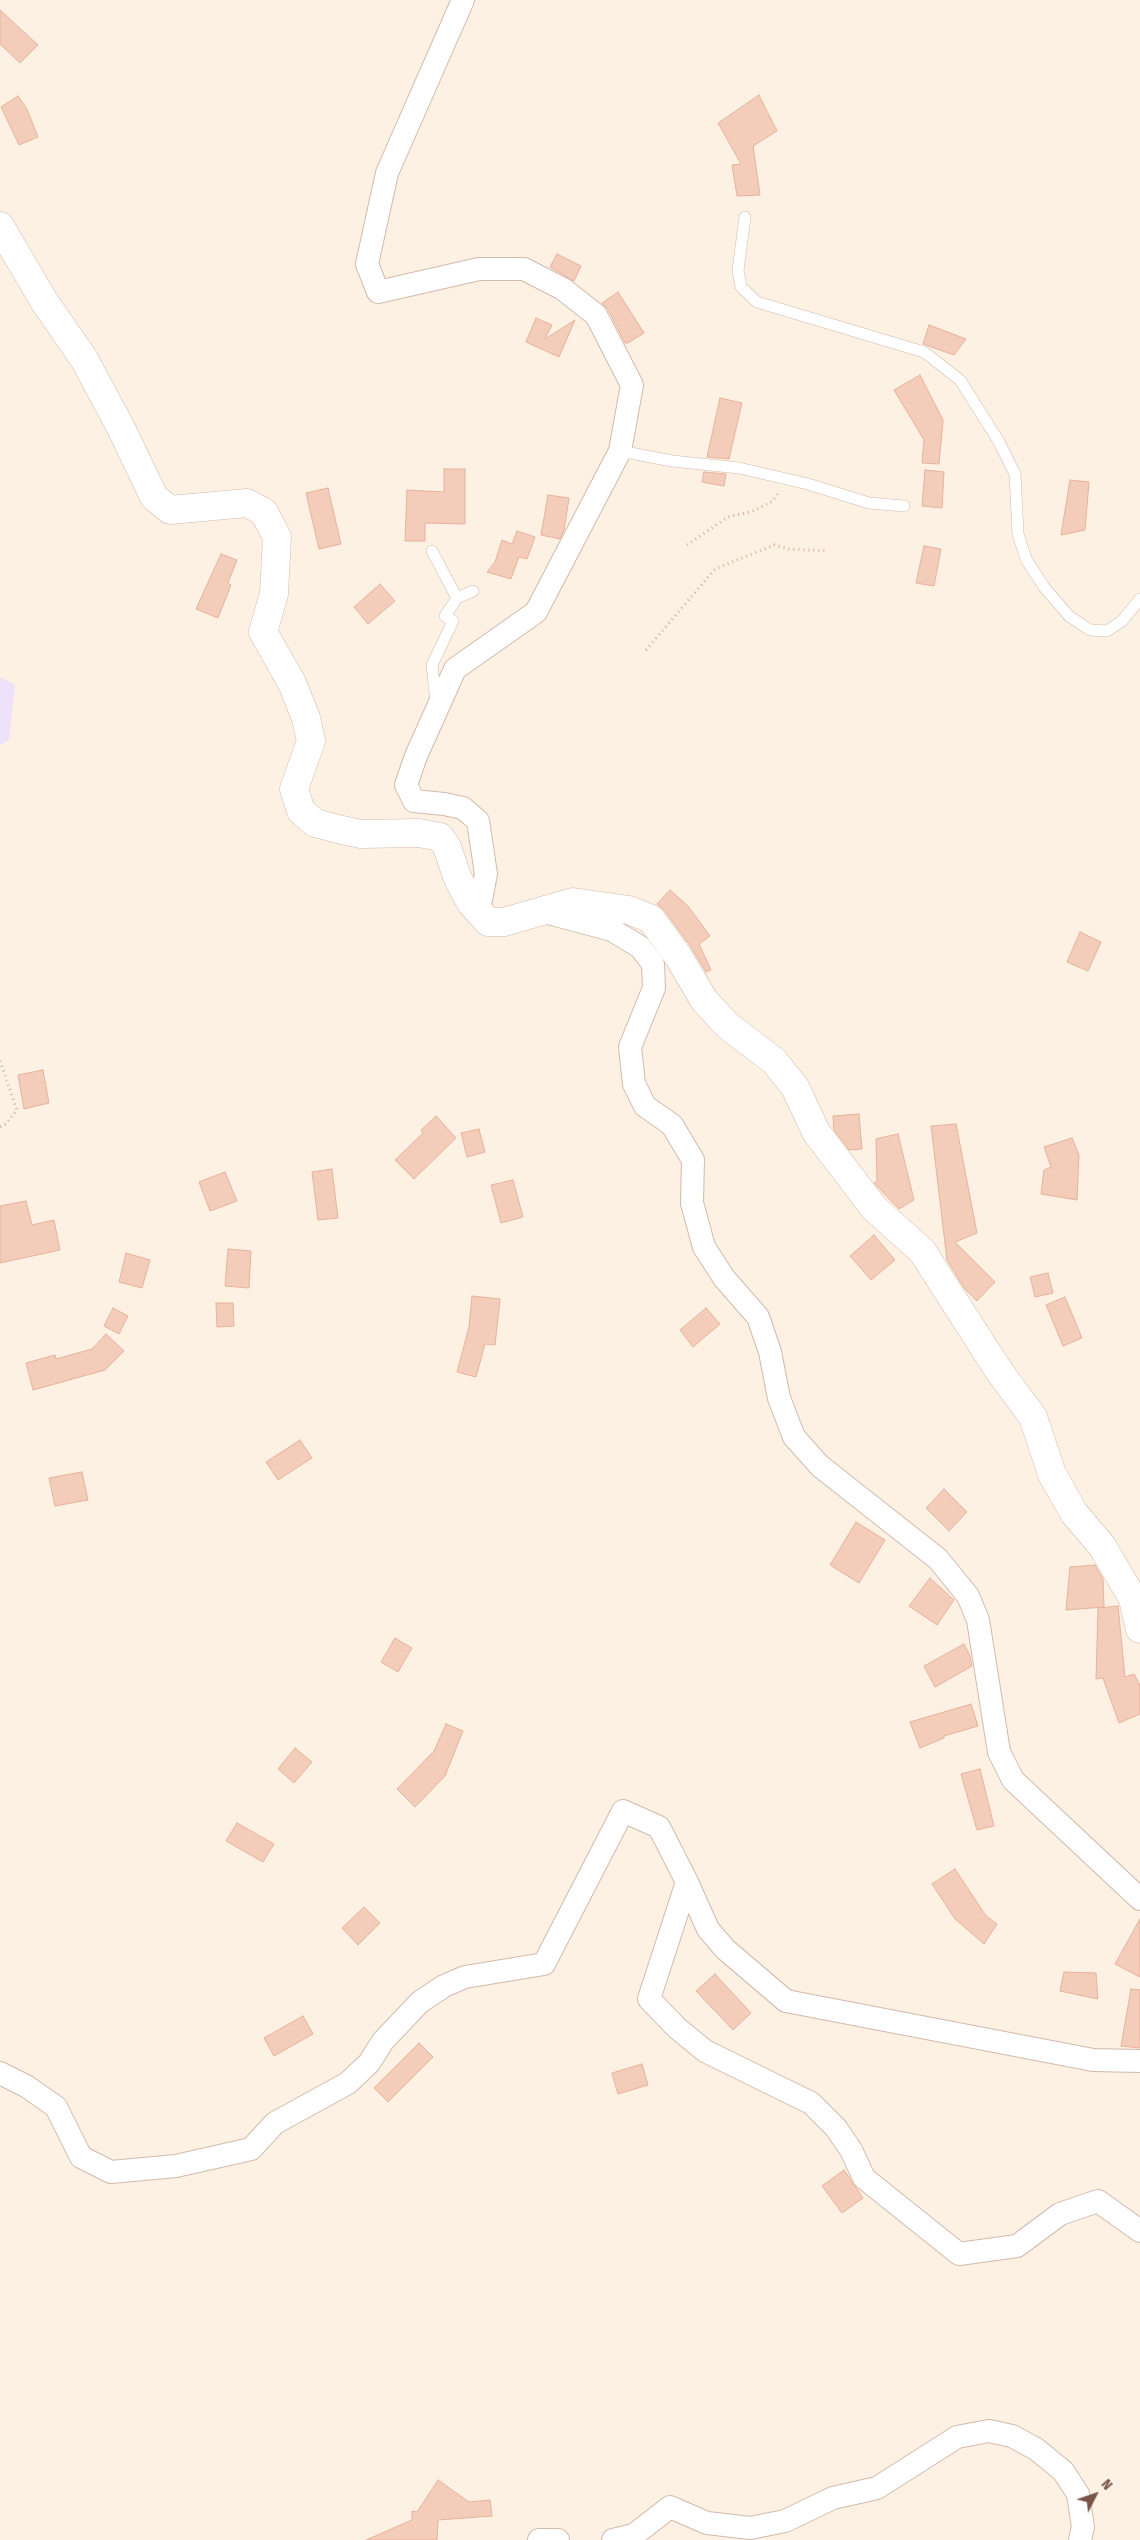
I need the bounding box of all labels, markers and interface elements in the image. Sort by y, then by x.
north arrow [1070,2470,1120,2520]
text: N [1098,2476,1116,2494]

